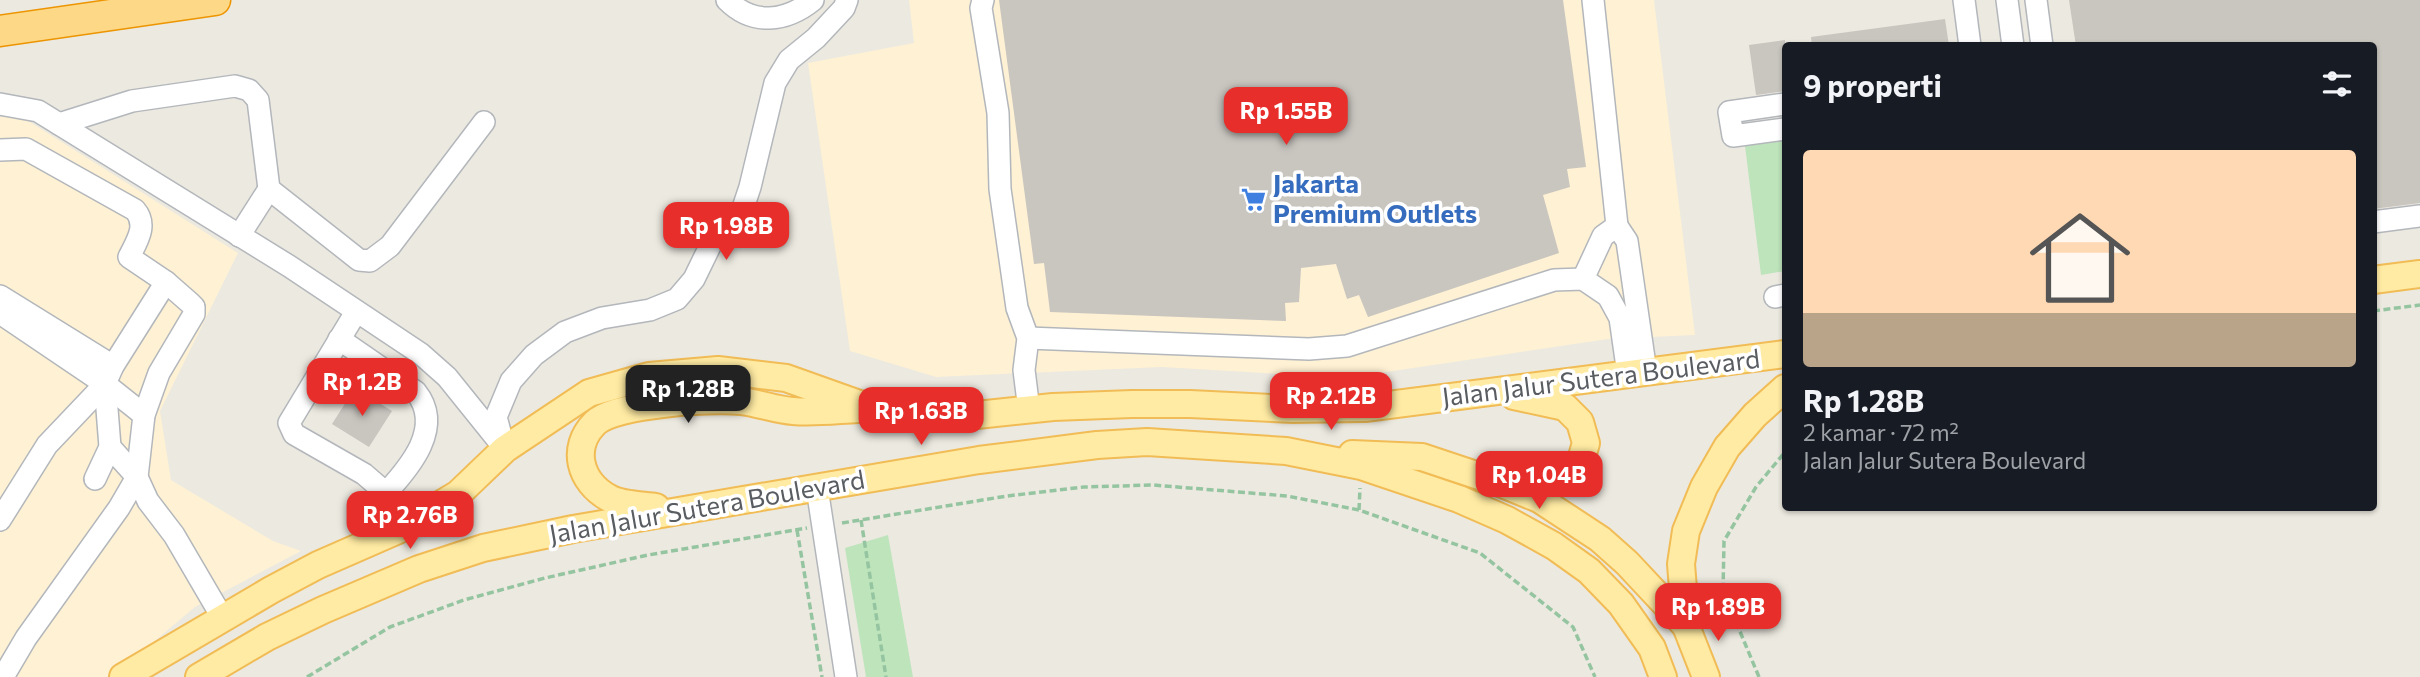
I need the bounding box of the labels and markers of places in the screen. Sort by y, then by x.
pin: Rp 1.55B [1214,88,1358,147]
place label: Jakarta Premium Outlets [1273,167,1477,228]
supermarket icon: Jakarta Premium Outlets [1239,185,1267,213]
pin: Rp 1.98B [654,202,798,262]
pin: Rp 1.2B [297,358,427,418]
pin: Rp 1.28B [616,366,760,425]
pin: Rp 2.12B [1259,372,1403,432]
pin: Rp 1.63B [849,388,993,447]
pin: Rp 1.04B [1467,452,1611,511]
pin: Rp 2.76B [338,491,482,551]
pin: Rp 1.89B [1646,584,1790,643]

